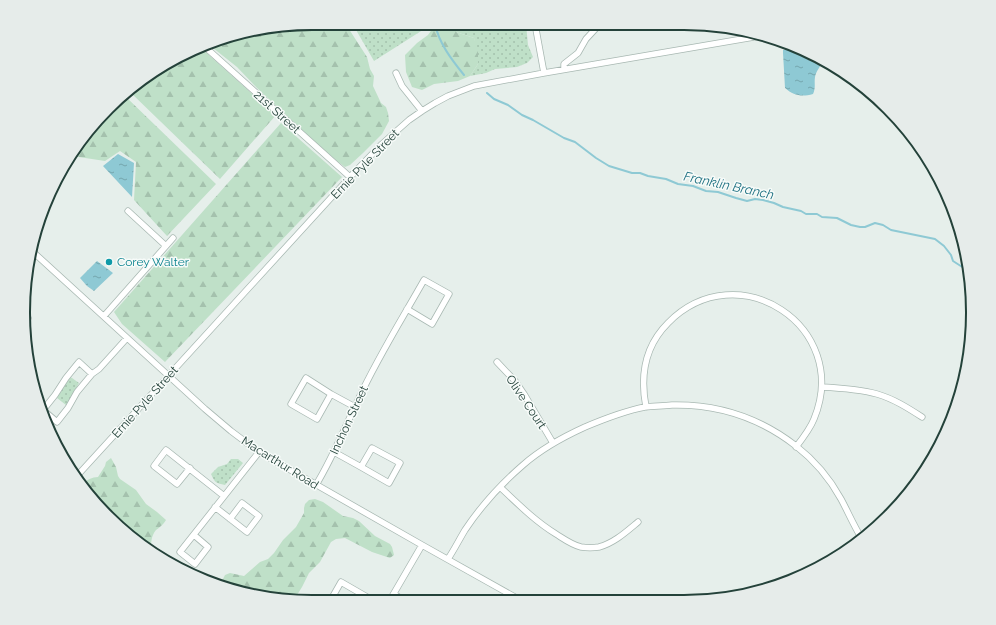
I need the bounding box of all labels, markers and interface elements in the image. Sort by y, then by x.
street label: 21st Street [251,88,303,136]
street label: Ernie Pyle Street [328,126,402,202]
water label: Franklin Branch [682,169,775,202]
place label: Corey Walter [117,255,190,269]
marker: Corey Walter [104,257,114,267]
street label: Ernie Pyle Street [109,363,181,441]
street label: Olive Court [503,372,549,432]
street label: Inchon Street [327,383,371,457]
street label: Macarthur Road [239,434,321,492]

